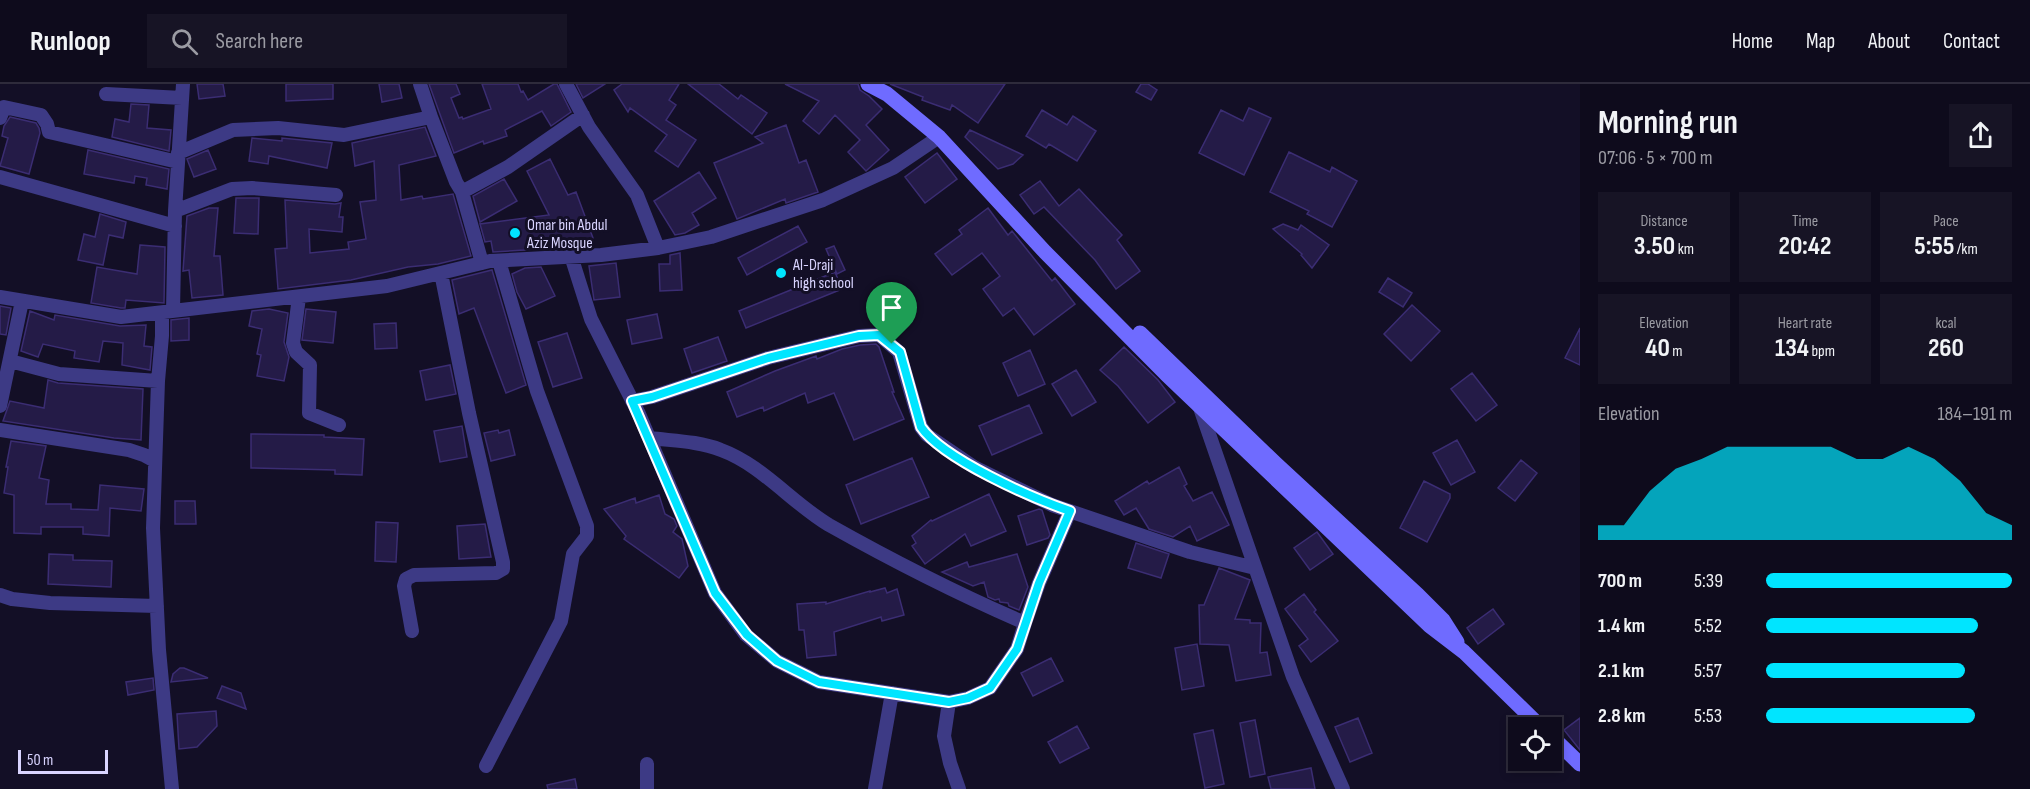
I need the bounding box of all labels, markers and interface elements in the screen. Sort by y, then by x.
search box [147,14,567,68]
text: Runloop [30,25,111,58]
icon: search [168,25,201,58]
text: Search here [216,28,303,55]
text: Home [1732,29,1773,54]
text: Map [1806,29,1835,54]
text: About [1868,29,1910,54]
text: Contact [1943,29,2000,54]
text: Morning run [1598,103,1738,143]
button: share [1949,104,2012,167]
text: 07:06 · 5 × 700 m [1598,146,1712,170]
text: Distance [1640,212,1688,231]
text: Time [1792,212,1818,231]
text: Pace [1933,212,1959,231]
place label: Omar bin Abdul Aziz Mosque [526,216,608,253]
marker: Omar bin Abdul Aziz Mosque [508,226,522,240]
text: 3.50 [1634,231,1675,262]
text: 20:42 [1779,231,1831,262]
text: 5:55 [1914,231,1954,262]
text: km [1675,240,1694,259]
text: /km [1954,240,1978,259]
place label: Al-Draji high school [792,256,854,293]
marker: Al-Draji high school [774,266,788,280]
pin [866,282,917,344]
icon: arrive [875,291,908,324]
text: Elevation [1639,314,1689,333]
text: Heart rate [1778,314,1832,333]
text: kcal [1935,314,1957,333]
text: 40 [1645,333,1670,364]
text: 134 [1775,333,1809,364]
text: 260 [1928,333,1964,364]
text: m [1670,342,1683,361]
text: bpm [1809,342,1835,361]
text: Elevation [1598,402,1660,426]
text: 184–191 m [1937,402,2012,426]
text: 700 m [1598,569,1642,593]
text: 5:39 [1694,569,1723,593]
text: 1.4 km [1598,614,1645,638]
text: 5:52 [1694,614,1722,638]
text: 2.1 km [1598,659,1644,683]
text: 5:57 [1694,659,1722,683]
text: 2.8 km [1598,704,1646,728]
text: 5:53 [1694,704,1722,728]
map controls [1508,717,1562,771]
button: locate [1508,717,1562,771]
scale bar [18,747,108,774]
text: 50 m [27,751,53,770]

